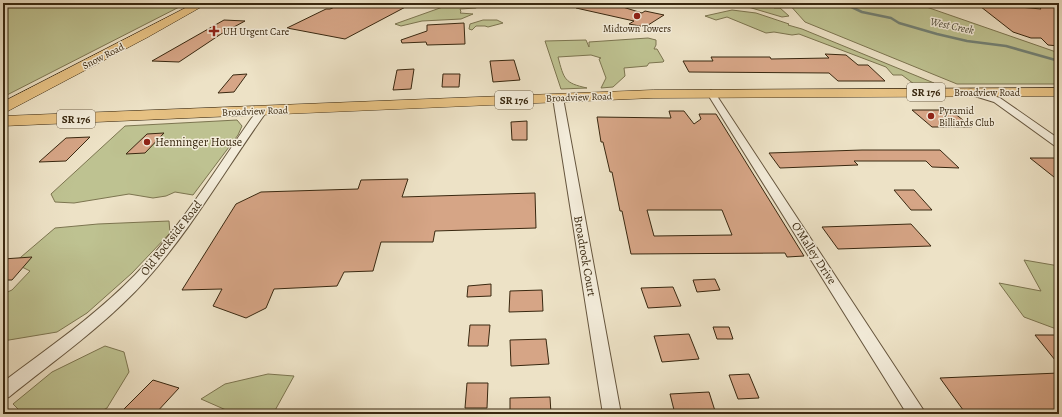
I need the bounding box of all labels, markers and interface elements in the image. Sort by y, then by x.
marker: Midtown Towers [632,11,642,21]
water label: West Creek [929,14,975,38]
place label: Midtown Towers [603,22,671,35]
marker: UH Urgent Care [208,25,220,37]
place label: UH Urgent Care [223,25,290,38]
street label: Snow Road [80,40,127,72]
road number: SR 176 [907,83,945,101]
street label: Broadview Road [954,86,1021,99]
street label: Broadview Road [546,89,613,105]
road number: SR 176 [495,91,533,109]
street label: Broadview Road [222,103,289,119]
place label: Pyramid Billiards Club [939,104,994,129]
road number: SR 176 [57,110,95,128]
marker: Pyramid Billiards Club [926,111,936,121]
place label: Henninger House [155,134,242,150]
marker: Henninger House [142,137,152,147]
street label: Old Rockside Road [137,197,206,279]
street label: Broadrock Court [570,214,600,298]
street label: O'Malley Drive [788,219,840,287]

